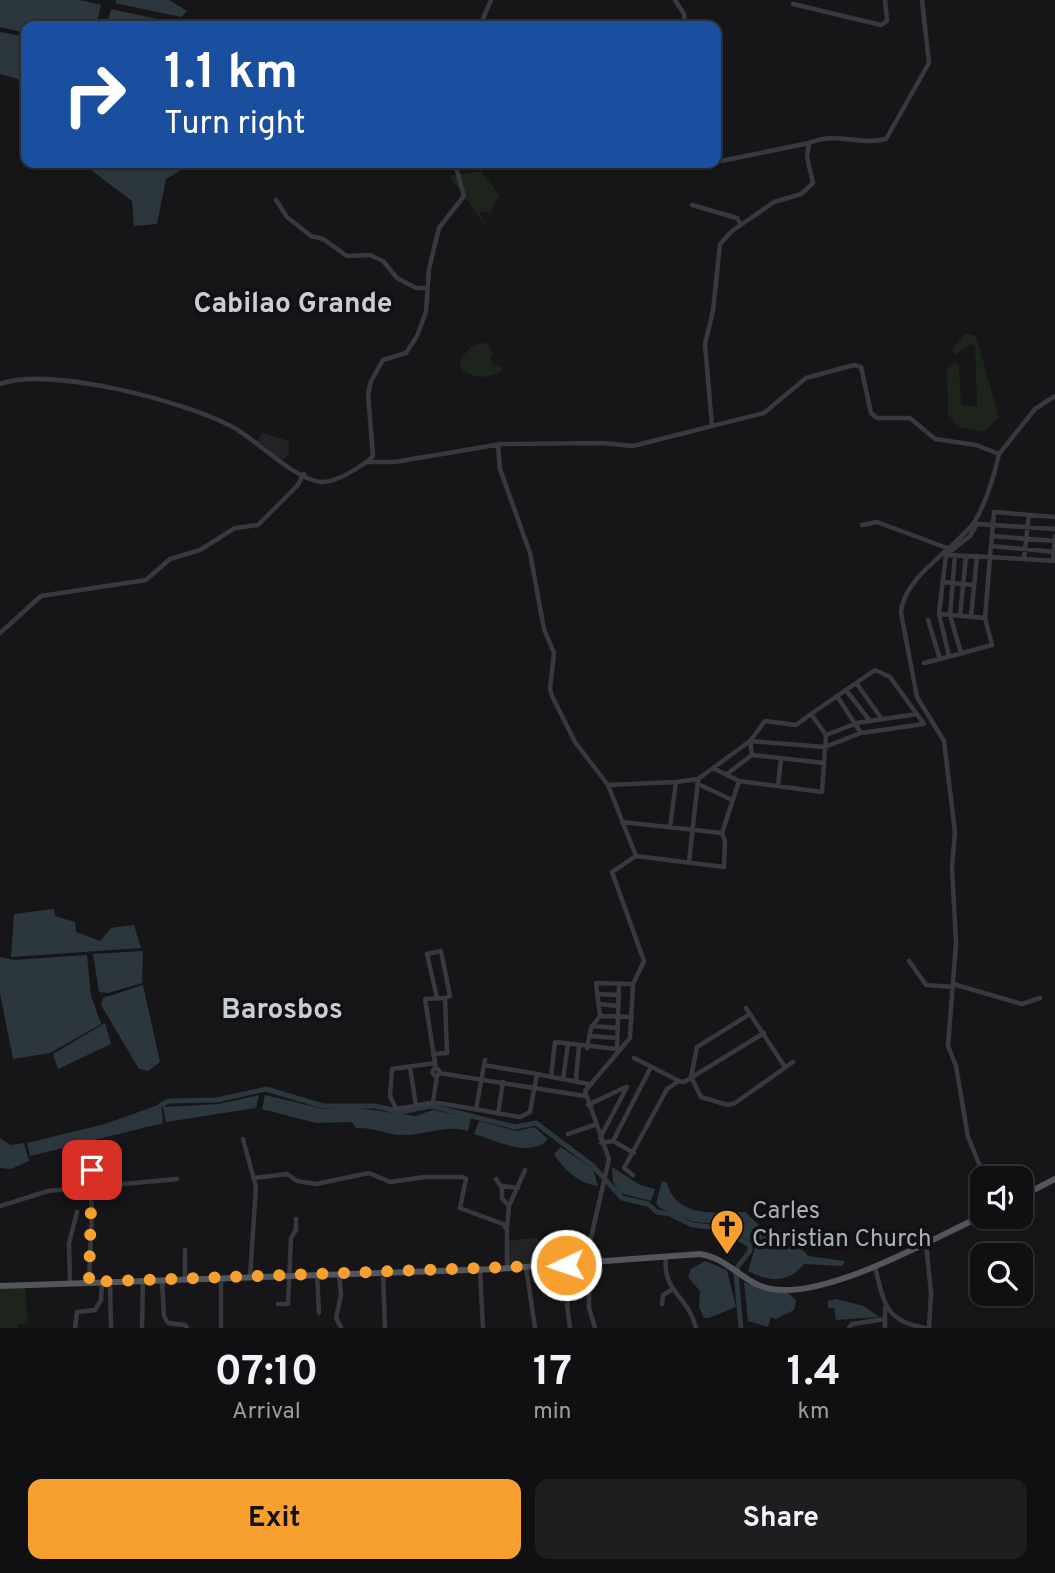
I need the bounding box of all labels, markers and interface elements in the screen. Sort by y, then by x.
text: 1.1 km [164,44,298,106]
icon: right [49,49,140,140]
text: Turn right [164,105,306,145]
district label: Cabilao Grande [194,287,392,323]
district label: Barosbos [221,993,343,1029]
pin [62,1140,122,1200]
icon: arrive [73,1151,111,1189]
map controls [970,1166,1033,1306]
button: sound [970,1166,1033,1229]
place label: Carles Christian Church [752,1197,931,1255]
church icon: Carles Christian Church [708,1207,746,1256]
position arrow [529,1228,603,1302]
button: search [970,1243,1033,1306]
text: 07:10 [214,1347,318,1400]
text: 17 [533,1347,572,1400]
text: 1.4 [786,1347,841,1400]
text: Arrival [232,1398,301,1427]
text: min [533,1398,572,1427]
text: km [798,1398,829,1427]
button: Exit [28,1479,521,1559]
button: Share [535,1479,1027,1559]

